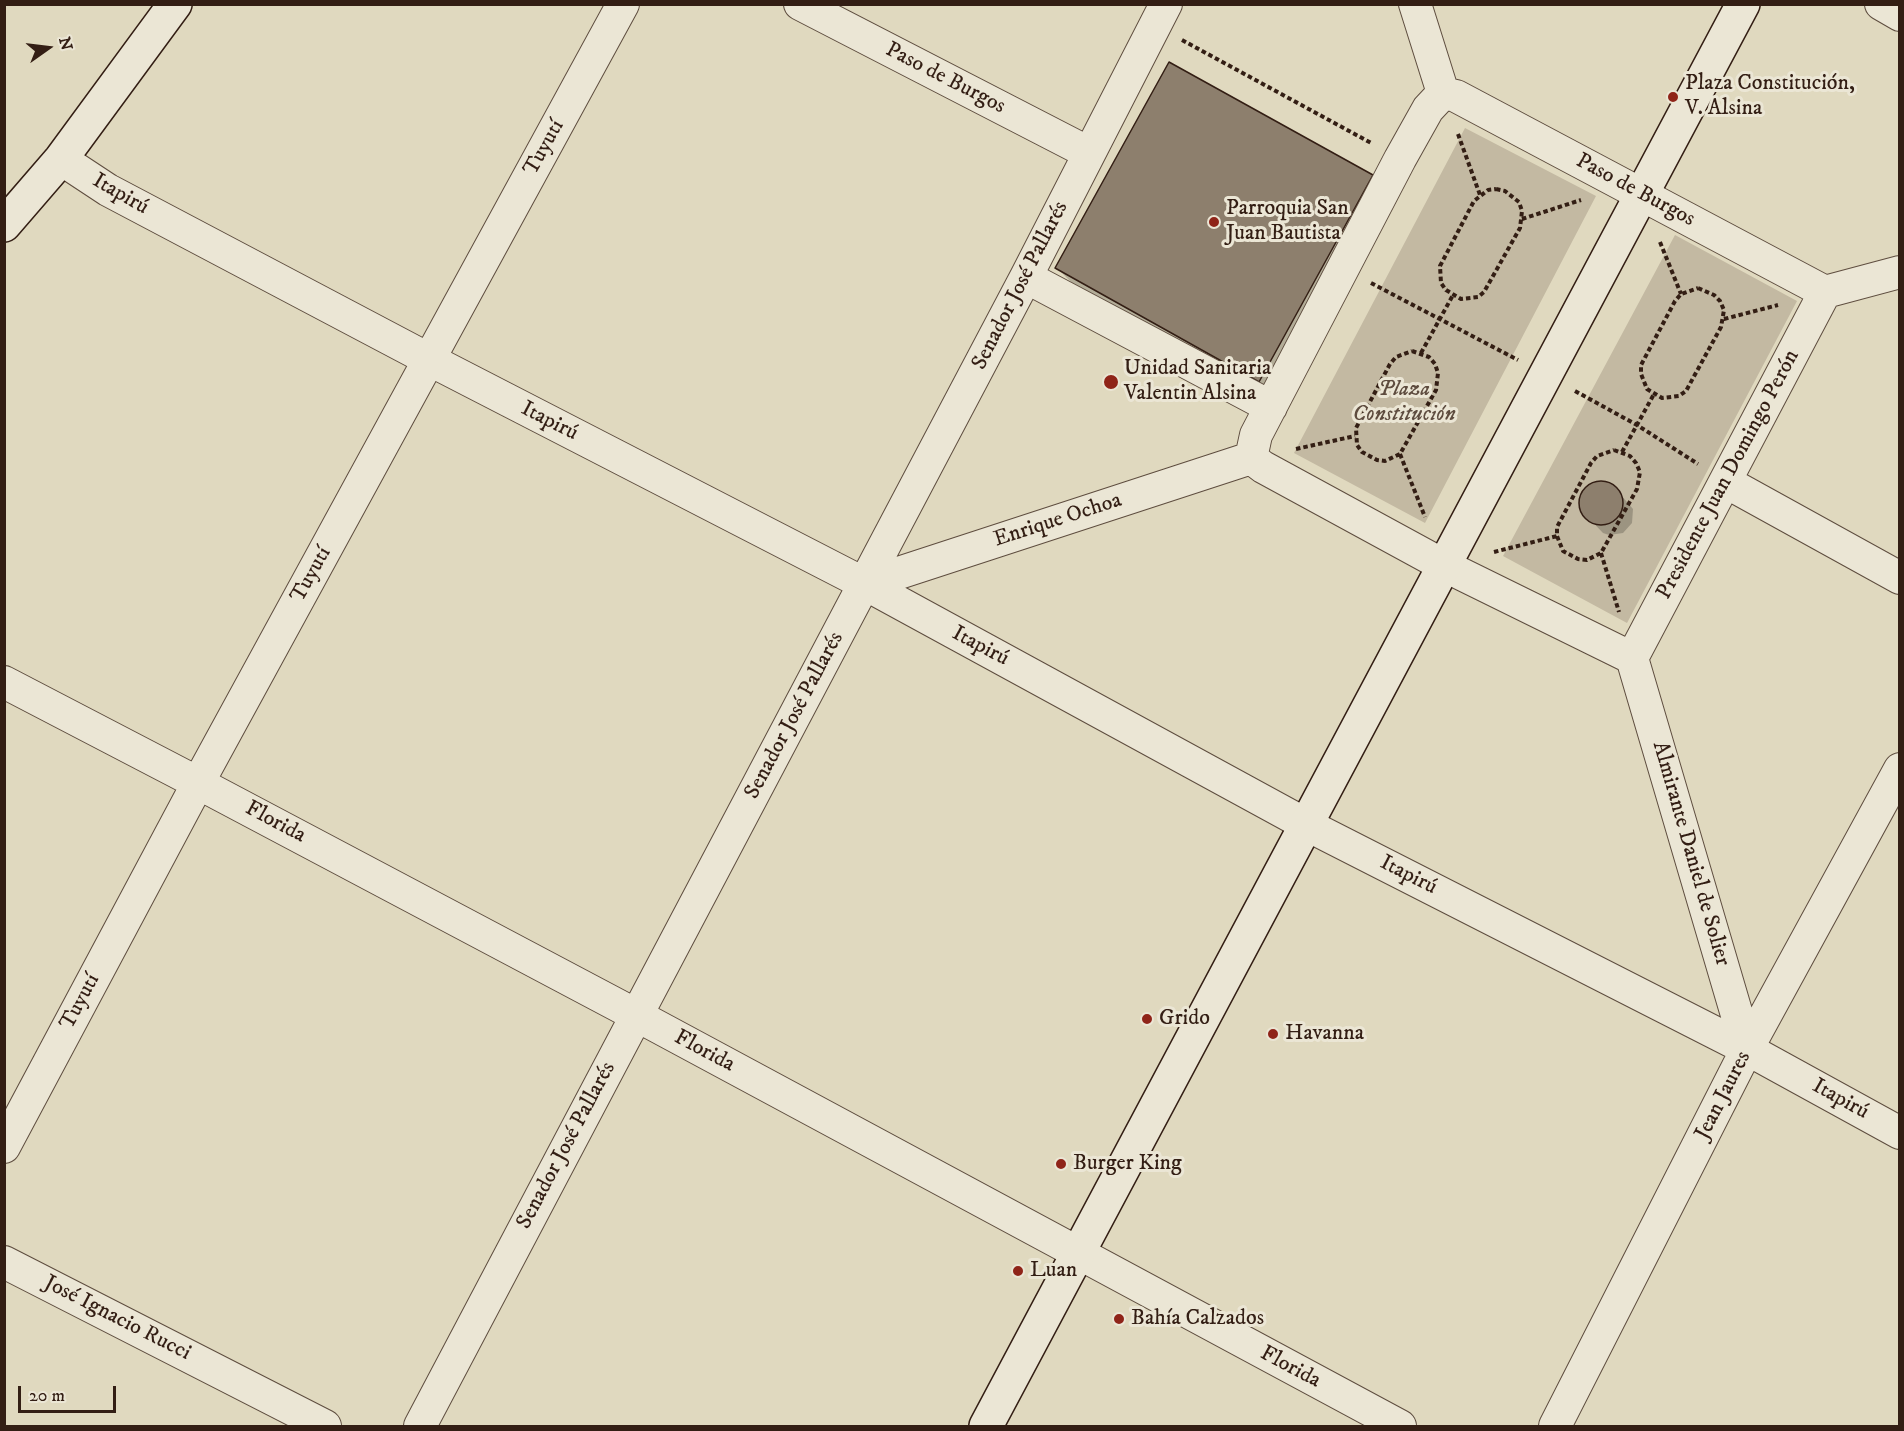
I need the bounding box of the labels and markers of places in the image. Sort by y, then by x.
place label: Plaza Constitución, V. Alsina [1685,71,1855,122]
marker: Plaza Constitución, V. Alsina [1666,90,1680,104]
place label: Parroquia San Juan Bautista [1226,196,1349,248]
marker: Parroquia San Juan Bautista [1207,215,1221,229]
place label: Unidad Sanitaria Valentin Alsina [1124,356,1271,408]
marker: Unidad Sanitaria Valentin Alsina [1102,373,1120,391]
place label: Grido [1159,1006,1210,1032]
marker: Grido [1140,1012,1154,1026]
place label: Havanna [1285,1021,1364,1047]
marker: Havanna [1266,1027,1280,1041]
place label: Burger King [1073,1151,1182,1177]
marker: Burger King [1054,1157,1068,1171]
place label: Luan [1030,1258,1077,1284]
marker: Luan [1011,1264,1025,1278]
place label: Bahía Calzados [1131,1306,1264,1332]
marker: Bahía Calzados [1112,1312,1126,1326]

